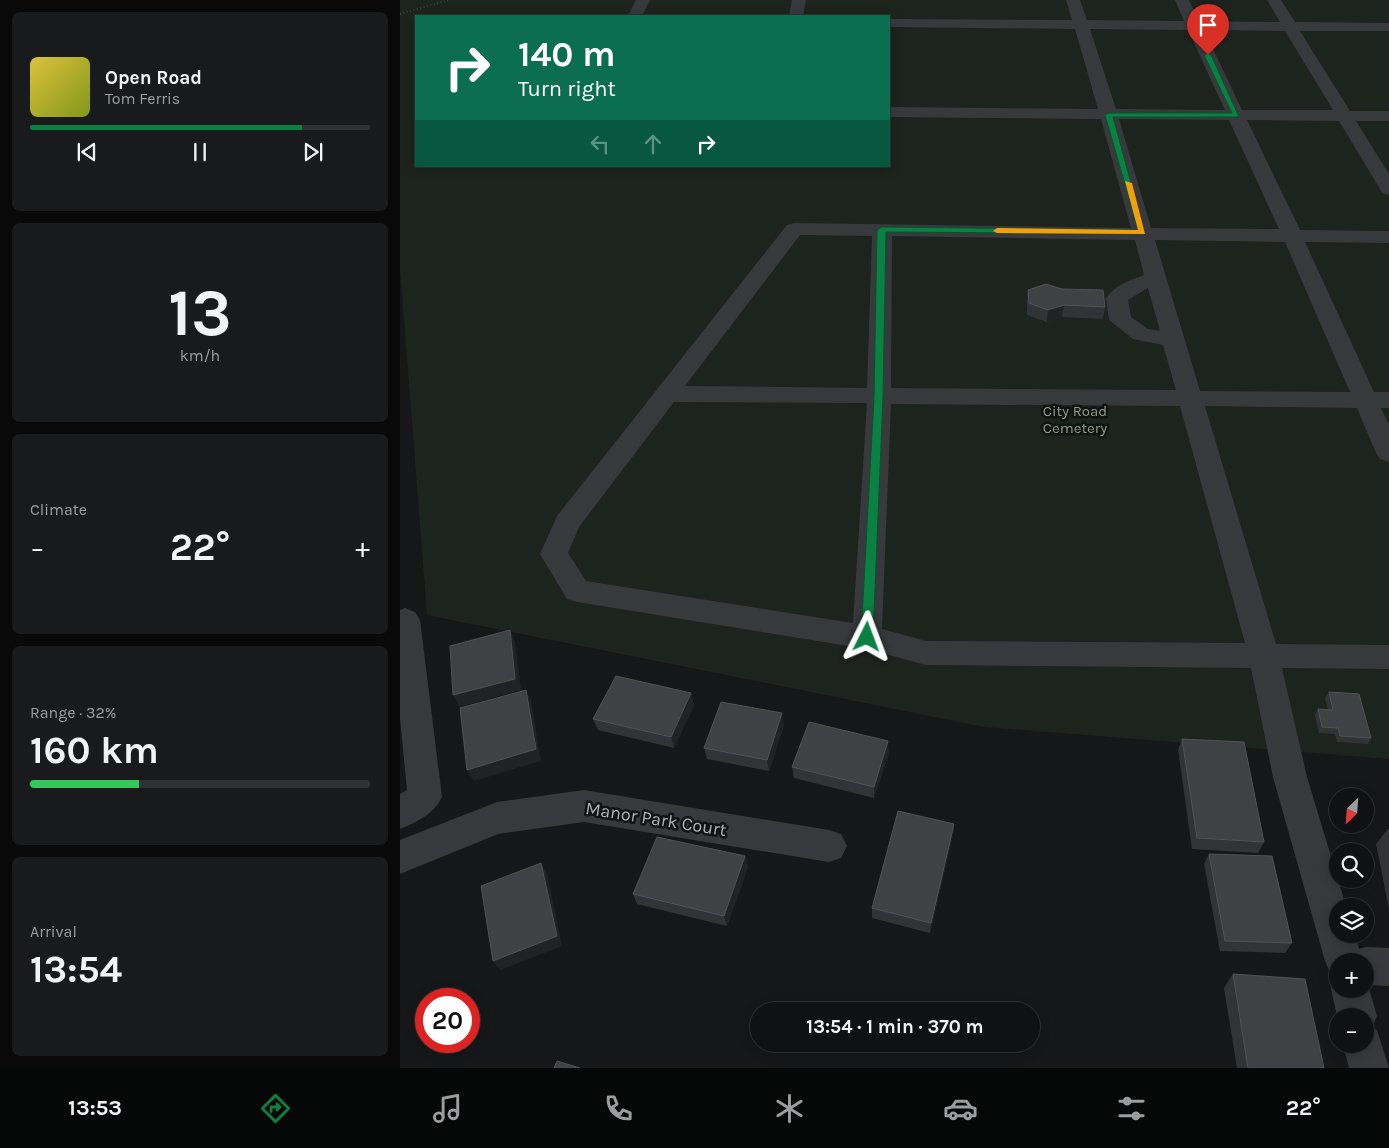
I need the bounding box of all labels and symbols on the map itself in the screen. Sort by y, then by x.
pin [1187,4,1229,55]
park label: City Road Cemetery [1043,402,1107,437]
position arrow [840,610,892,662]
north arrow [1329,788,1374,832]
street label: Manor Park Court [584,797,728,841]
speed limit sign: 20 [415,988,480,1053]

